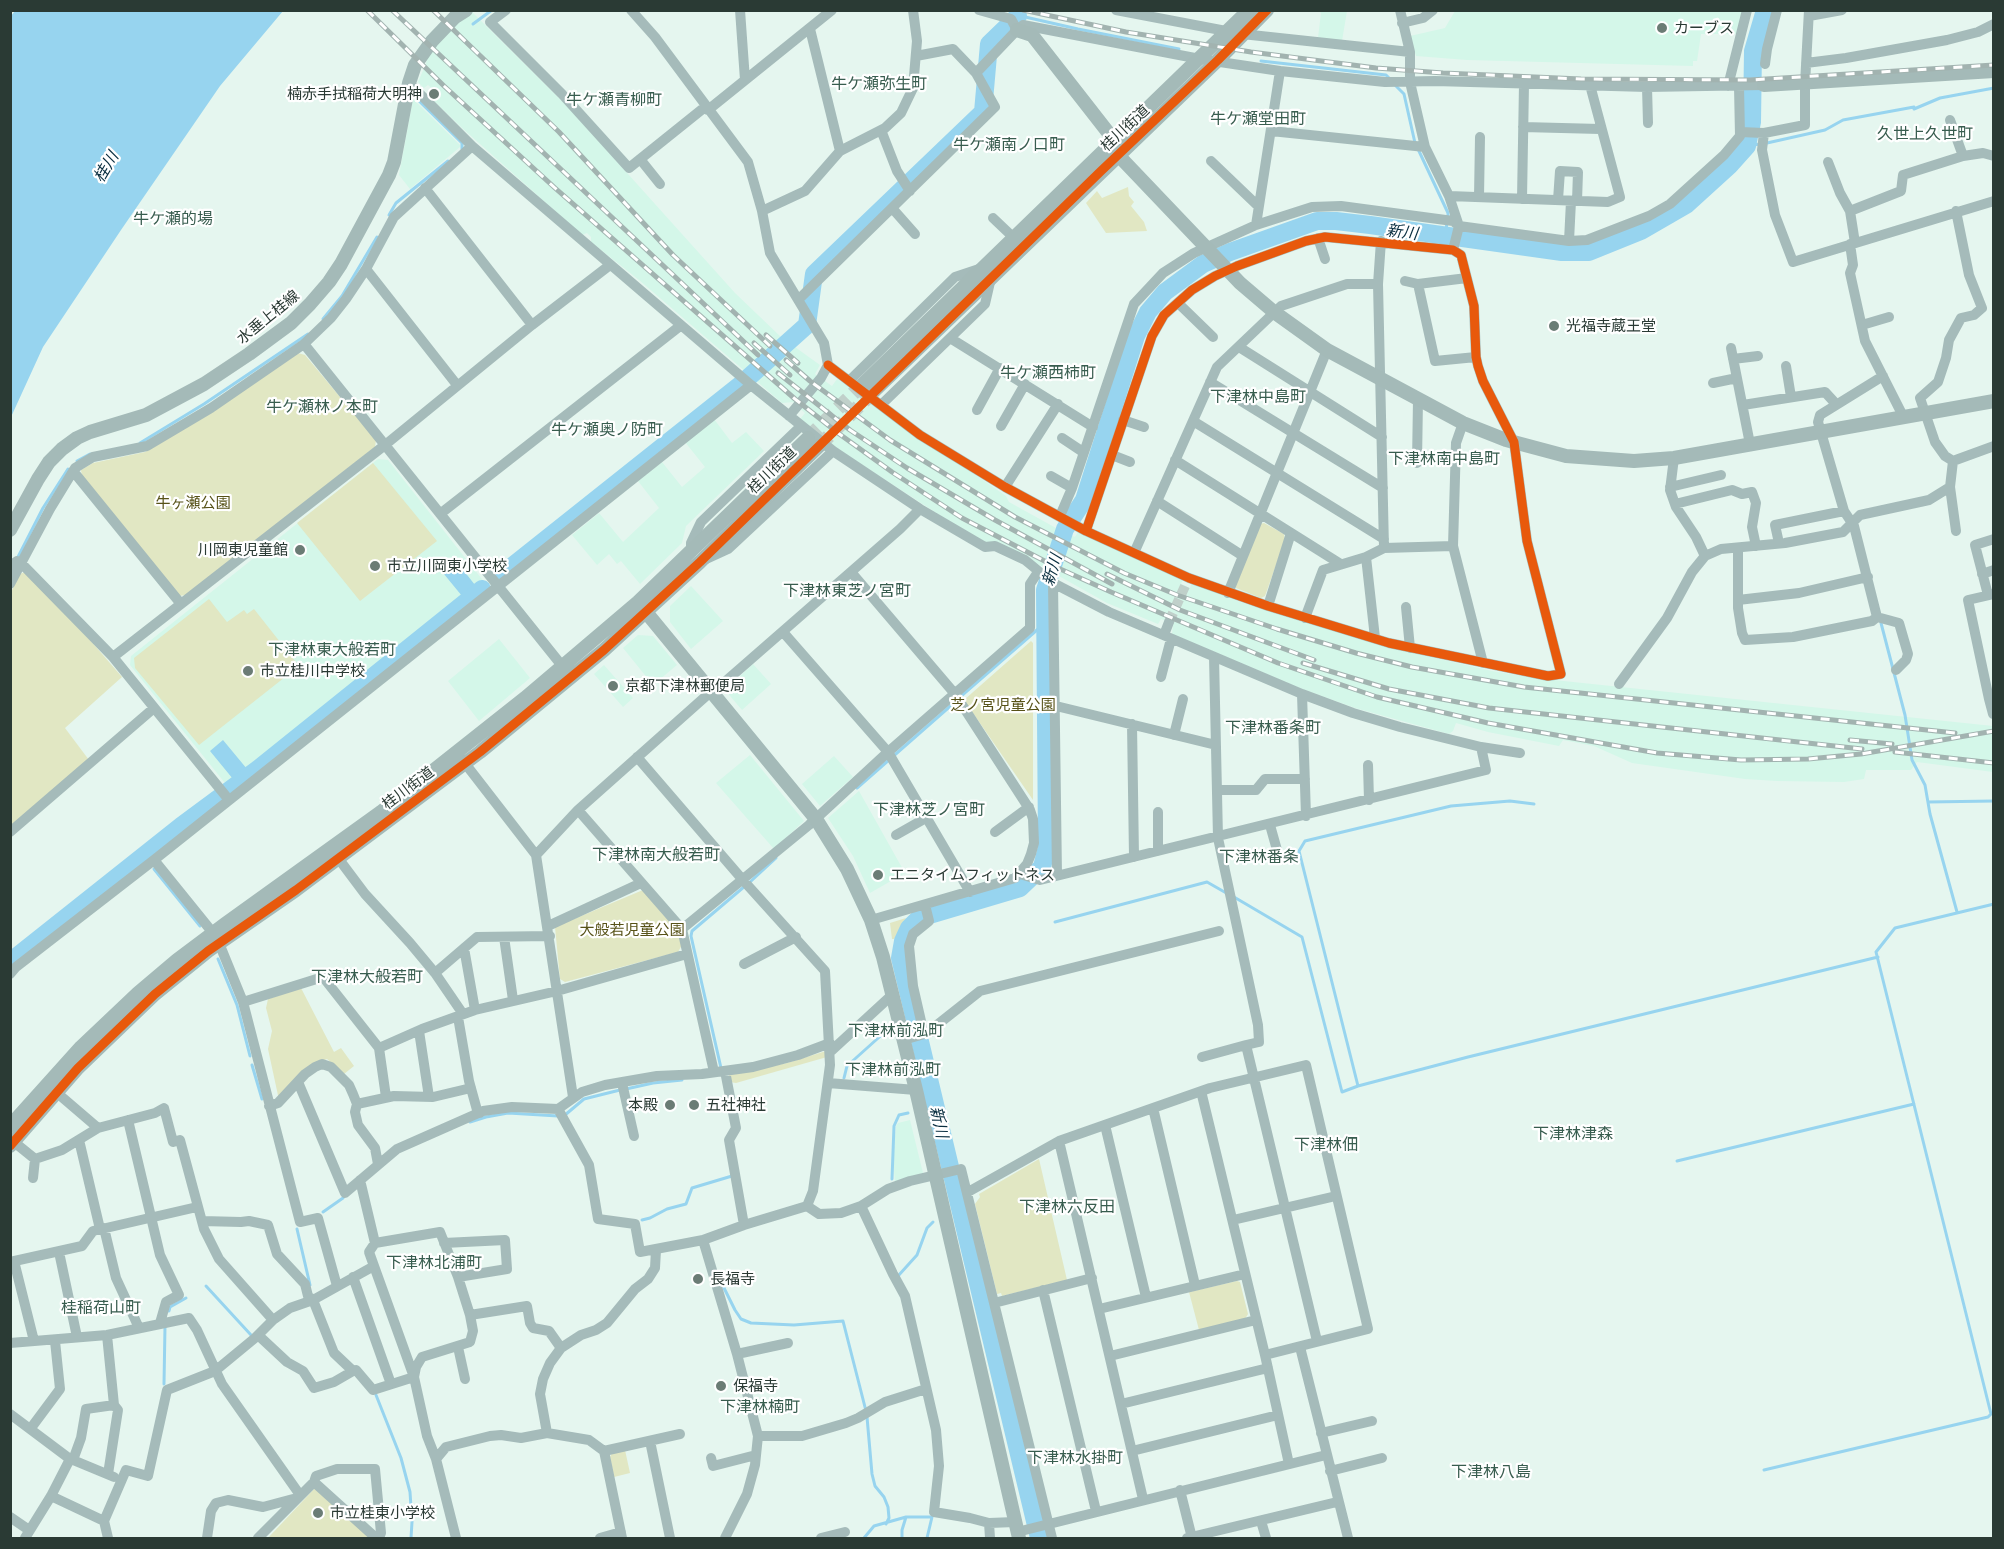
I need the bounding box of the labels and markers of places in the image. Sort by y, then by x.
place label: カーブス [1674,19,1734,37]
marker: カーブス [1655,21,1669,35]
place label: 楠赤手拭稲荷大明神 [287,85,422,103]
marker: 楠赤手拭稲荷大明神 [427,87,441,101]
place label: 光福寺蔵王堂 [1566,317,1656,335]
marker: 光福寺蔵王堂 [1547,319,1561,333]
place label: 川岡東児童館 [198,541,288,559]
marker: 川岡東児童館 [293,543,307,557]
place label: 市立川岡東小学校 [387,557,507,575]
marker: 市立川岡東小学校 [368,559,382,573]
place label: 市立桂川中学校 [260,662,365,680]
marker: 市立桂川中学校 [241,664,255,678]
place label: 京都下津林郵便局 [625,677,745,695]
marker: 京都下津林郵便局 [606,679,620,693]
place label: エニタイムフィットネス [890,866,1055,884]
marker: エニタイムフィットネス [871,868,885,882]
place label: 本殿 [628,1096,658,1114]
place label: 五社神社 [706,1096,766,1114]
marker: 本殿 [663,1098,677,1112]
marker: 五社神社 [687,1098,701,1112]
place label: 長福寺 [710,1270,755,1288]
marker: 長福寺 [691,1272,705,1286]
place label: 保福寺 [733,1377,778,1395]
marker: 保福寺 [714,1379,728,1393]
place label: 市立桂東小学校 [330,1504,435,1522]
marker: 市立桂東小学校 [311,1506,325,1520]

